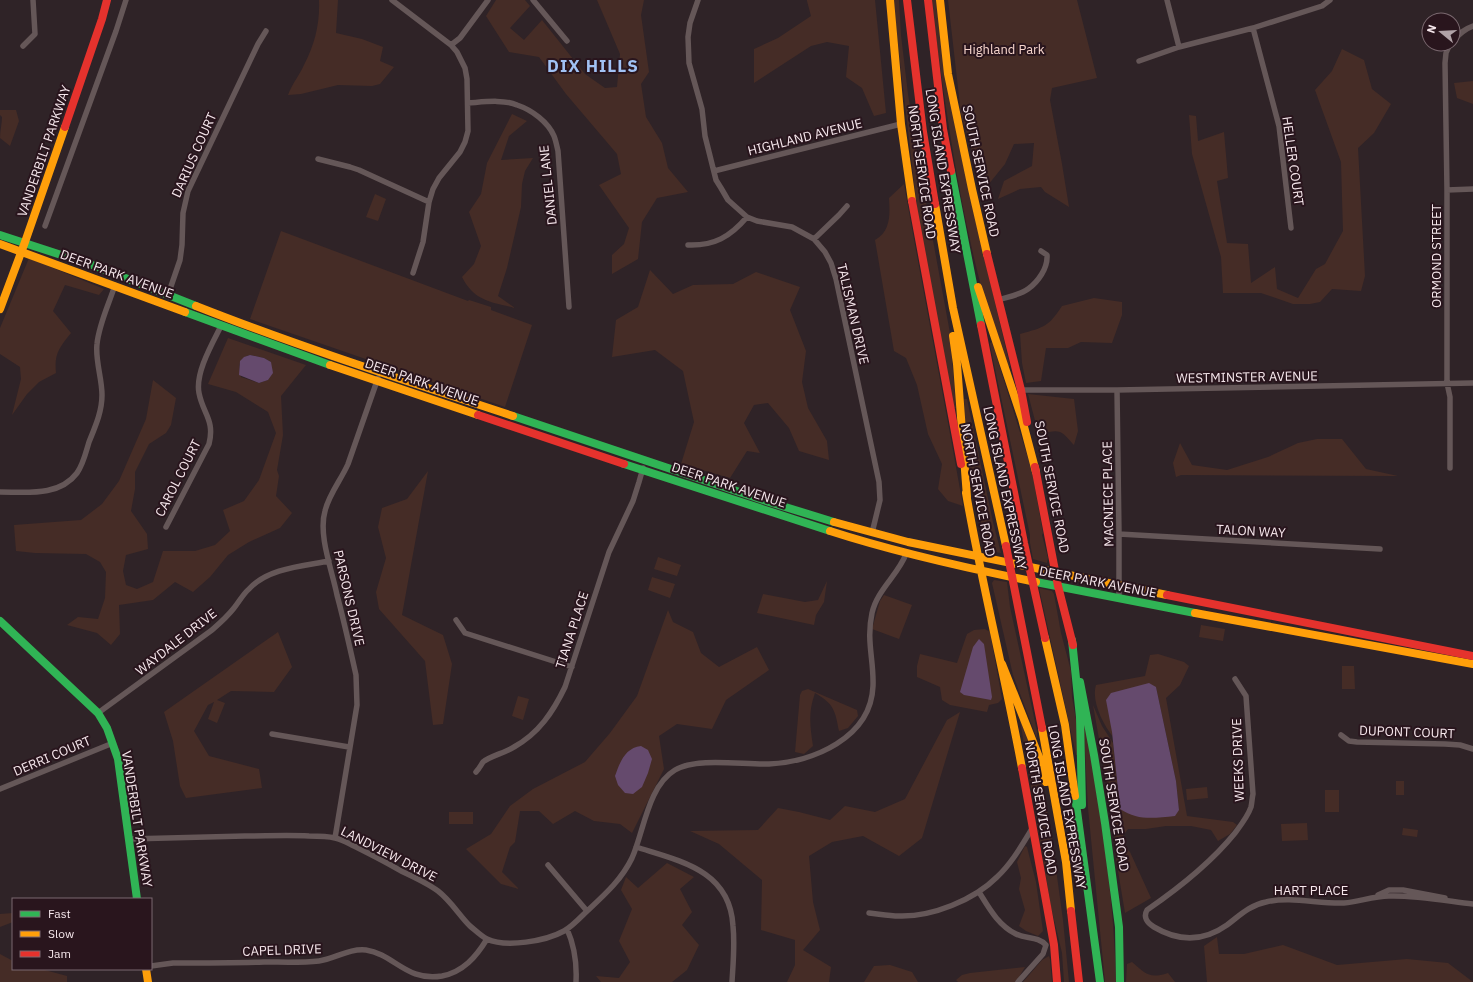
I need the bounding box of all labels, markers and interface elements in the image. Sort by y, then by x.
north arrow [1421,12,1461,52]
text: N [1424,23,1439,35]
park label: Highland Park [963,41,1045,58]
district label: DIX HILLS [547,55,639,77]
street label: VANDERBILT PARKWAY [13,83,75,219]
street label: LONG ISLAND EXPRESSWAY [922,87,964,255]
street label: SOUTH SERVICE ROAD [959,103,1003,239]
street label: NORTH SERVICE ROAD [904,104,940,240]
street label: DARIUS COURT [168,109,221,200]
street label: HIGHLAND AVENUE [746,115,864,159]
street label: HELLER COURT [1278,115,1308,207]
street label: DANIEL LANE [535,144,561,226]
street label: ORMOND STREET [1428,203,1445,308]
street label: DEER PARK AVENUE [58,246,176,302]
street label: TALISMAN DRIVE [833,262,873,366]
street label: DEER PARK AVENUE [363,355,481,409]
street label: WESTMINSTER AVENUE [1176,367,1318,387]
street label: LONG ISLAND EXPRESSWAY [979,405,1031,572]
street label: SOUTH SERVICE ROAD [1031,419,1073,555]
street label: NORTH SERVICE ROAD [957,422,999,558]
street label: CAROL COURT [151,436,205,520]
street label: MACNIECE PLACE [1099,441,1117,547]
street label: DEER PARK AVENUE [670,458,788,512]
street label: TALON WAY [1216,521,1286,541]
street label: PARSONS DRIVE [330,548,368,648]
street label: DEER PARK AVENUE [1038,562,1158,602]
street label: TIANA PLACE [552,589,592,671]
street label: WAYDALE DRIVE [132,605,220,679]
street label: WEEKS DRIVE [1228,718,1248,802]
street label: DUPONT COURT [1359,722,1456,742]
street label: LONG ISLAND EXPRESSWAY [1044,723,1090,891]
street label: DERRI COURT [11,732,94,780]
street label: SOUTH SERVICE ROAD [1095,737,1133,873]
street label: NORTH SERVICE ROAD [1021,740,1061,876]
street label: VANDERBILT PARKWAY [118,749,156,889]
street label: LANDVIEW DRIVE [338,822,440,886]
street label: HART PLACE [1274,882,1348,899]
legend [12,898,152,970]
text: Fast [48,906,71,921]
text: Slow [48,926,74,941]
street label: CAPEL DRIVE [242,940,322,960]
text: Jam [48,946,71,961]

